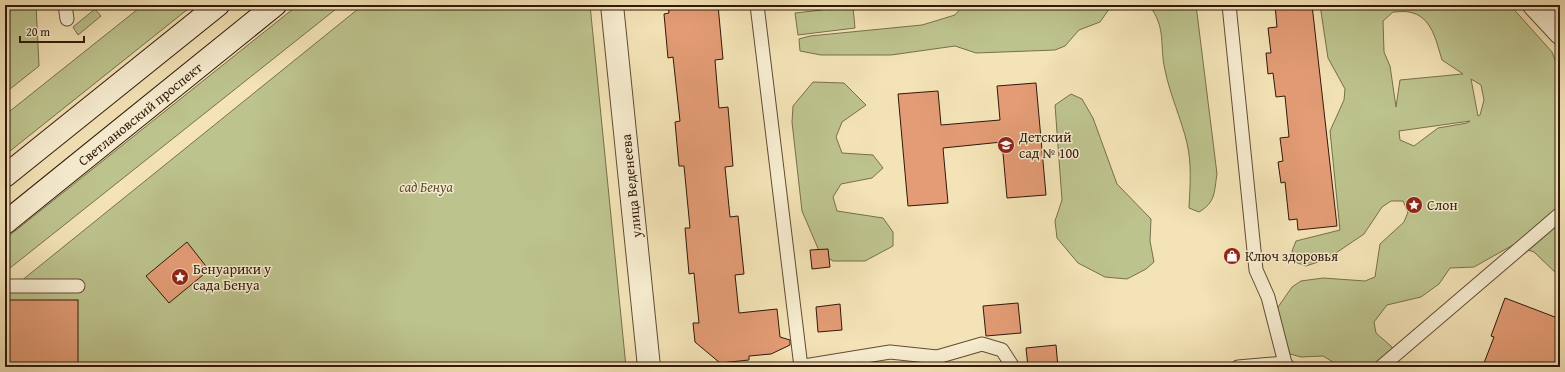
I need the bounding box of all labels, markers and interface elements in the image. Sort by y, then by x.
scale bar [20,18,84,44]
text: 20 m [26,23,50,40]
street label: Светлановский проспект [74,57,207,170]
place label: Детский сад № 100 [1018,127,1079,163]
street label: улица Веденеева [616,133,647,240]
school or university icon: Детский сад № 100 [996,135,1016,155]
park label: сад Бенуа [399,177,453,197]
place icon: Слон [1404,195,1424,215]
place label: Слон [1427,195,1458,215]
shop icon: Ключ здоровья [1222,246,1242,266]
place label: Ключ здоровья [1245,246,1338,266]
place label: Бенуарики у сада Бенуа [193,259,271,295]
place icon: Бенуарики у сада Бенуа [170,267,190,287]

